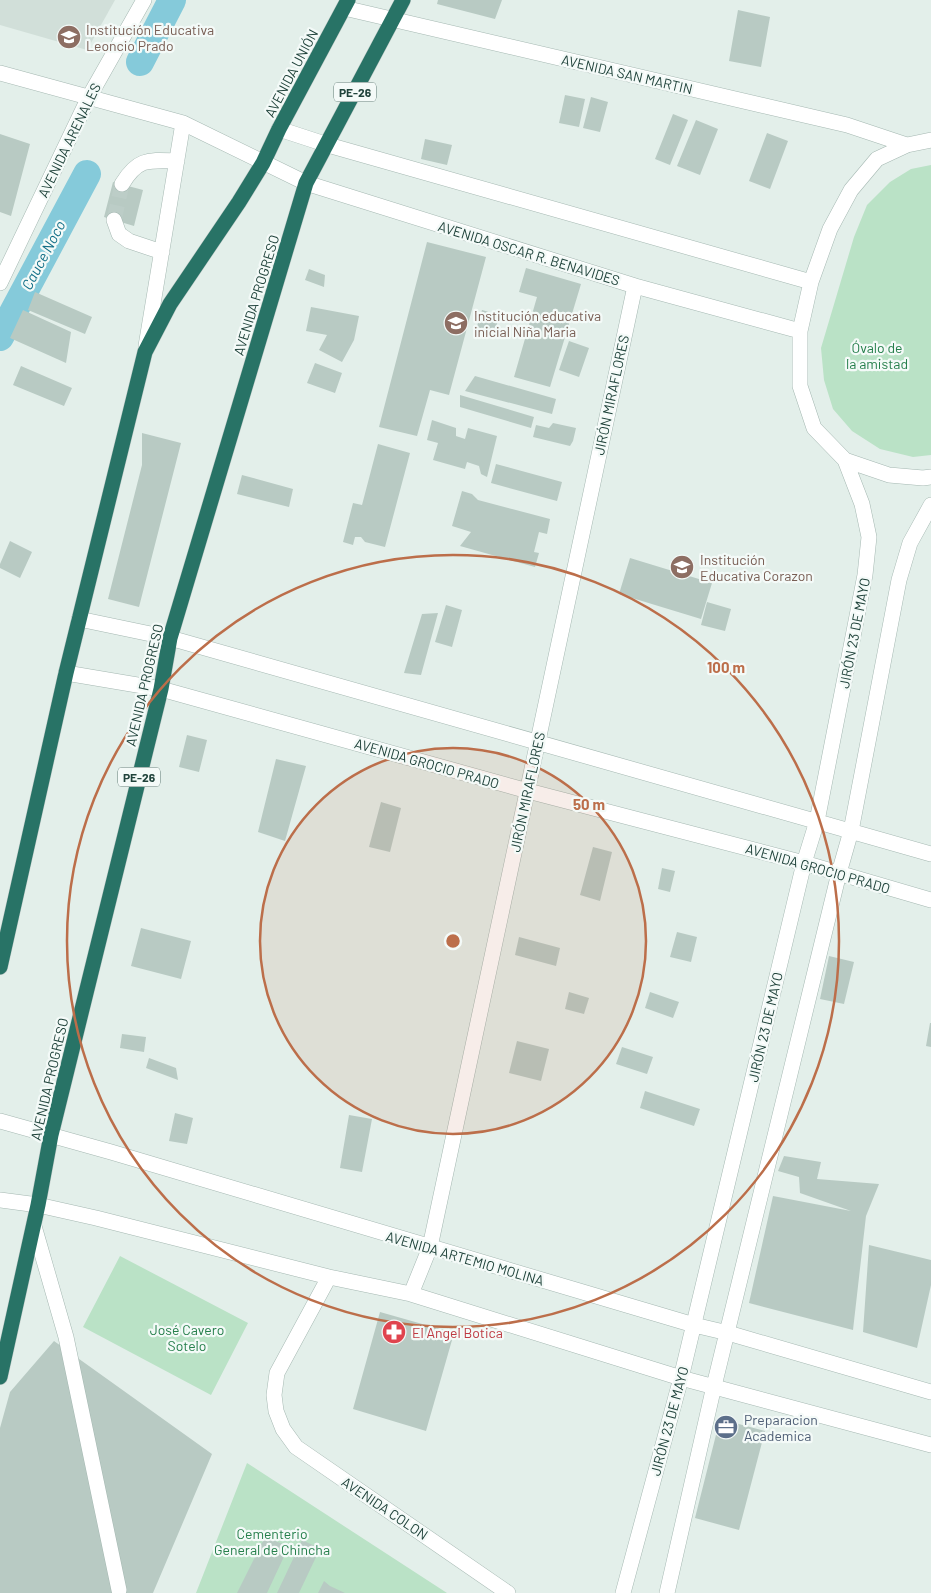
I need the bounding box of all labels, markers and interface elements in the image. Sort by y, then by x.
place label: Institución Educativa Leoncio Prado [86,21,214,54]
school or university icon: Institución Educativa Leoncio Prado [56,24,82,50]
street label: AVENIDA UNIÓN [261,26,321,120]
street label: AVENIDA SAN MARTIN [560,51,694,97]
street label: AVENIDA ARENALES [34,80,104,200]
road number: PE-26 [334,82,376,101]
water label: Cauce Noco [17,217,69,293]
street label: AVENIDA OSCAR R. BENAVIDES [436,217,622,289]
street label: AVENIDA PROGRESO [230,233,282,357]
place label: Institución educativa inicial Niña Maria [474,307,601,340]
school or university icon: Institución educativa inicial Niña Maria [443,310,469,336]
street label: JIRÓN MIRAFLORES [590,333,632,457]
park label: Óvalo de la amistad [846,339,908,372]
place label: Institución Educativa Corazon [700,551,813,584]
school or university icon: Institución Educativa Corazon [669,554,695,580]
street label: JIRÓN 23 DE MAYO [835,576,873,690]
street label: AVENIDA PROGRESO [122,622,166,748]
text: 100 m [707,658,745,676]
street label: JIRÓN MIRAFLORES [506,730,548,854]
street label: AVENIDA GROCIO PRADO [353,734,501,792]
road number: PE-26 [118,768,160,786]
text: 50 m [573,795,605,813]
street label: AVENIDA GROCIO PRADO [744,839,892,897]
centre of rings [444,932,462,950]
street label: JIRÓN 23 DE MAYO [744,970,786,1084]
street label: AVENIDA PROGRESO [27,1016,71,1142]
street label: AVENIDA ARTEMIO MOLINA [384,1227,547,1289]
pharmacy icon: El Angel Botica [381,1319,407,1345]
park label: José Cavero Sotelo [150,1321,224,1354]
place label: El Angel Botica [412,1324,503,1341]
street label: JIRÓN 23 DE MAYO [646,1365,692,1477]
place label: Preparacion Academica [744,1411,818,1444]
office icon: Preparacion Academica [713,1414,739,1440]
street label: AVENIDA COLON [339,1473,431,1543]
park label: Cementerio General de Chincha [214,1525,330,1558]

